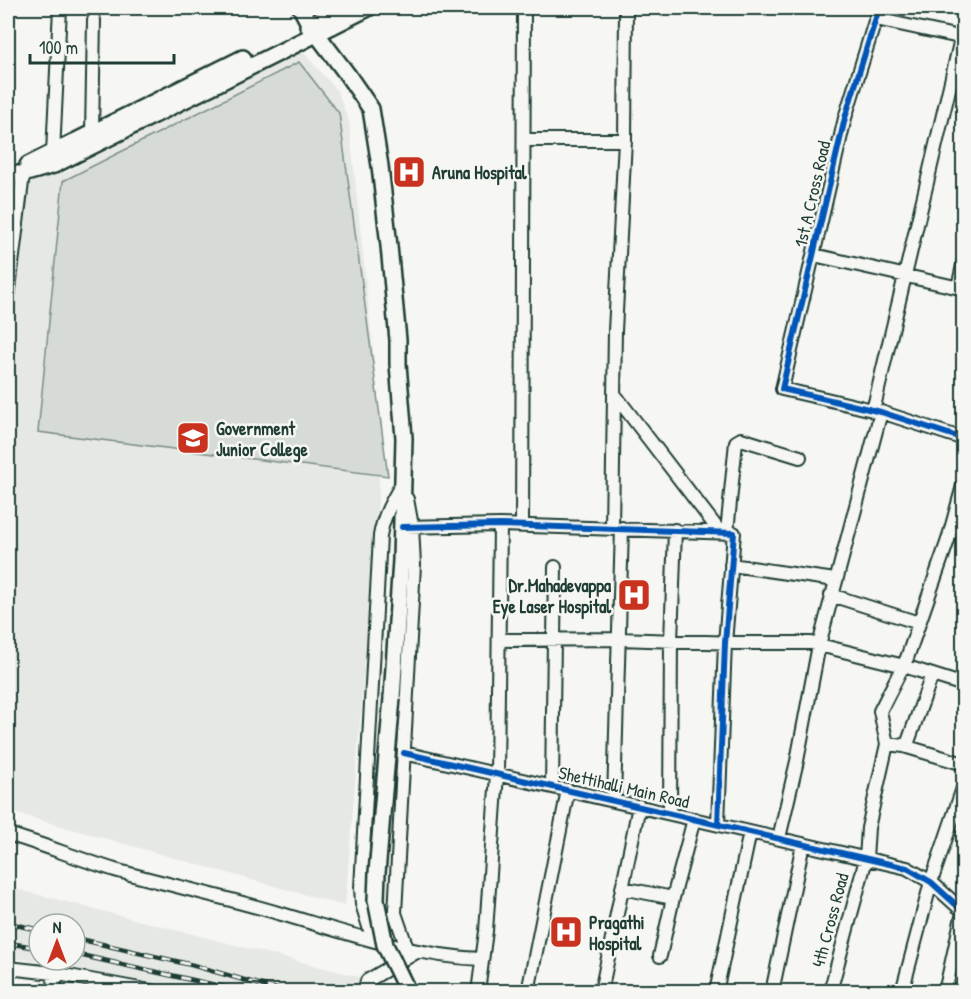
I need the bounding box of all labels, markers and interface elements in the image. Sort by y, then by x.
scale bar [30,27,174,65]
text: 100 m [39,35,78,60]
street label: 1st A Cross Road [788,138,836,250]
hospital icon: Aruna Hospital [391,154,427,190]
place label: Aruna Hospital [432,160,528,186]
place label: Government Junior College [216,416,308,463]
school or university icon: Government Junior College [175,420,211,456]
place label: Dr.Mahadevappa Eye Laser Hospital [493,573,612,620]
hospital icon: Dr.Mahadevappa Eye Laser Hospital [616,577,652,613]
street label: Shettihalli Main Road [556,760,692,814]
street label: 4th Cross Road [805,870,855,970]
place label: Pragathi Hospital [589,910,645,957]
north arrow [27,912,87,972]
hospital icon: Pragathi Hospital [548,914,584,950]
text: N [53,916,62,938]

